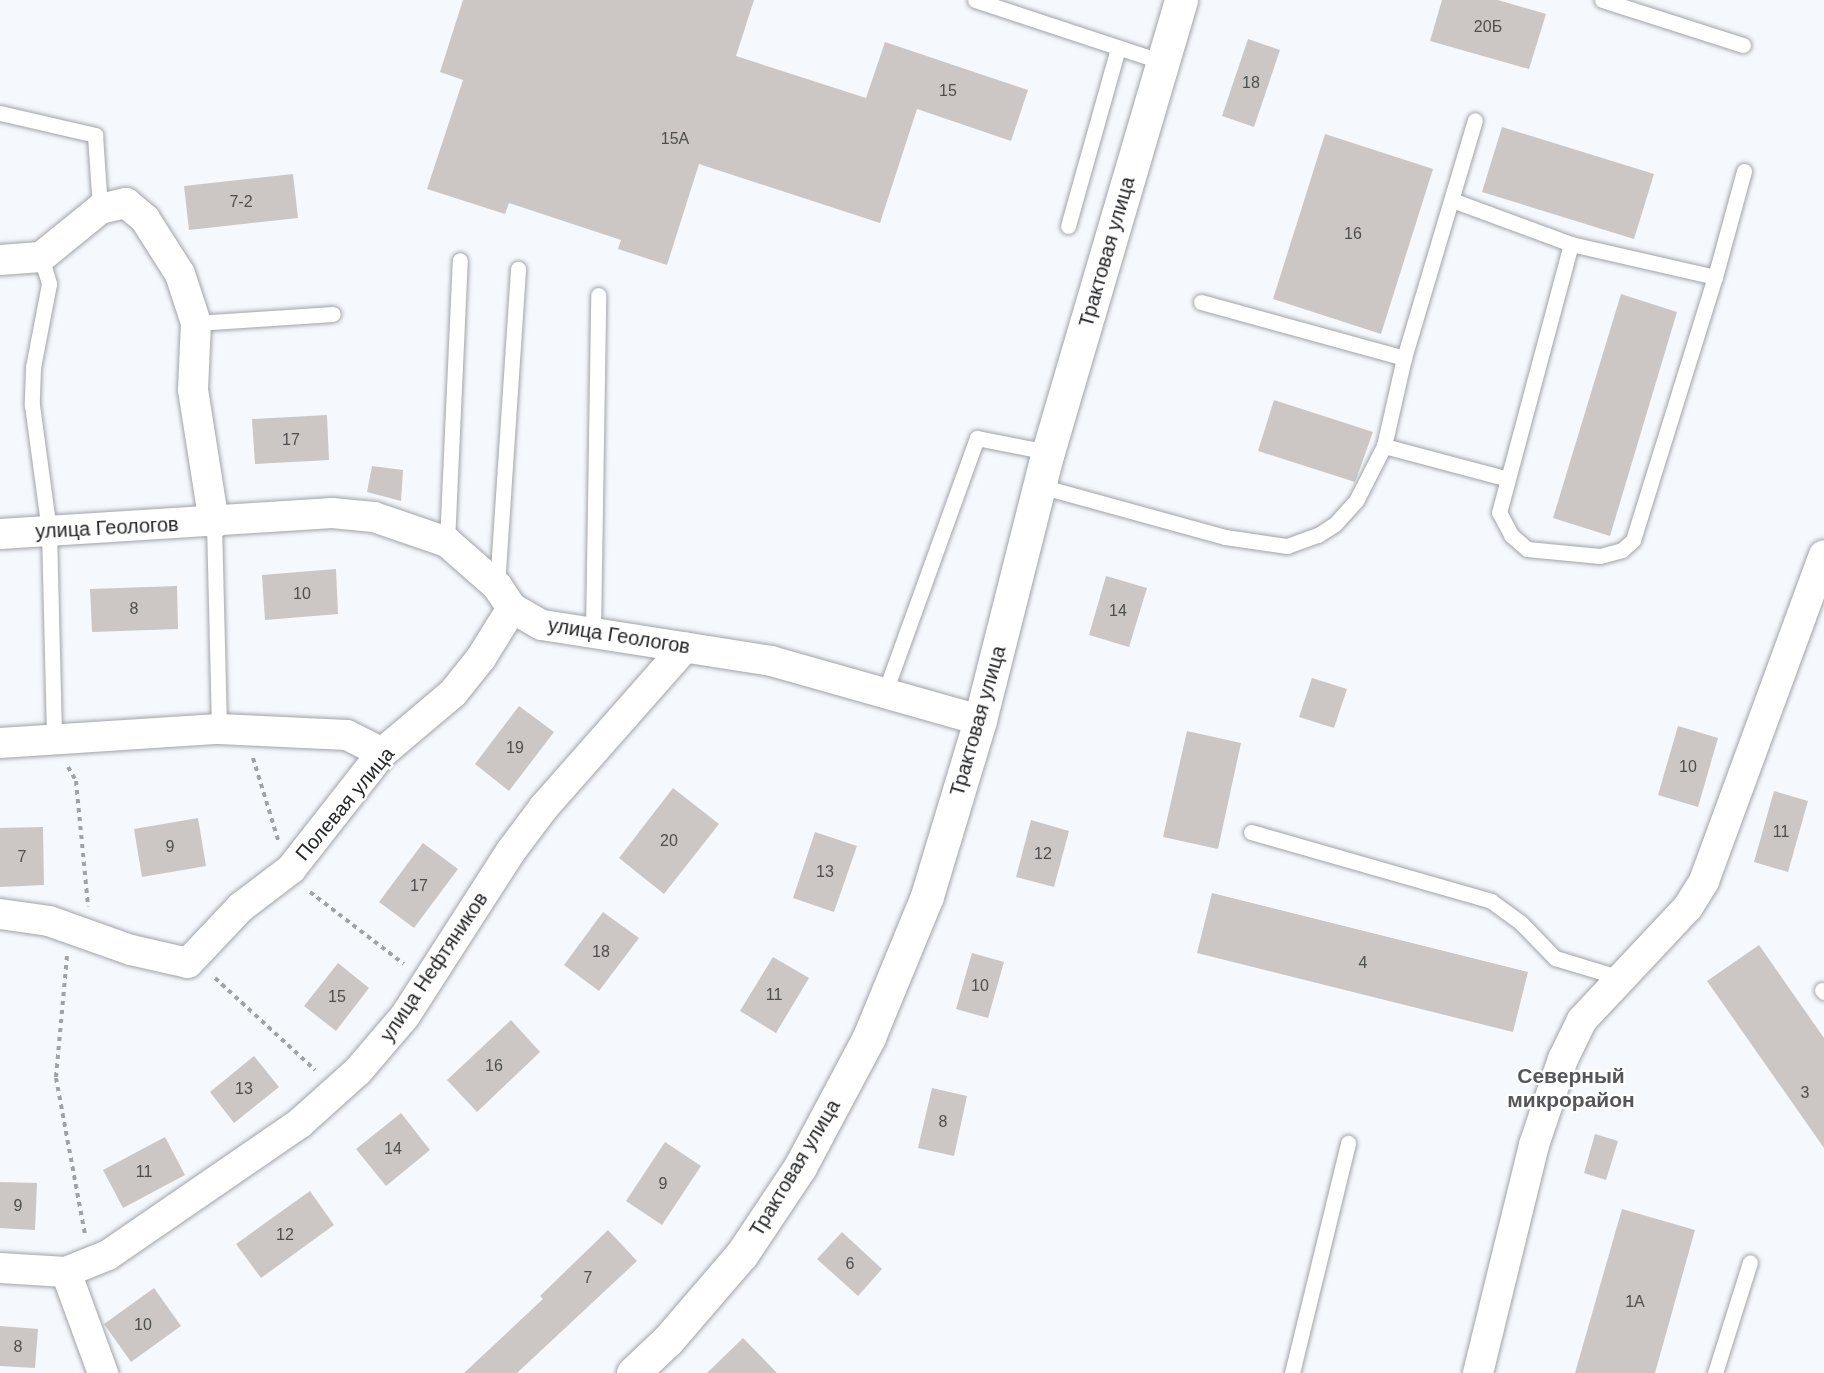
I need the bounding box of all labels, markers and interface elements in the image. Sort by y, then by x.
house number: 20Б [1474,17,1502,37]
house number: 18 [1242,73,1260,93]
house number: 15 [939,81,957,101]
house number: 15А [661,129,689,149]
street label: Трактовая улица [1074,174,1140,330]
house number: 7-2 [229,192,253,212]
house number: 16 [1344,224,1362,244]
house number: 17 [282,430,300,450]
street label: улица Геологов [35,512,179,544]
house number: 10 [293,584,311,604]
house number: 8 [130,599,138,619]
house number: 14 [1109,601,1127,621]
street label: улица Геологов [546,613,692,659]
street label: Трактовая улица [945,643,1011,799]
house number: 19 [506,738,524,758]
street label: Полевая улица [291,742,399,866]
house number: 10 [1679,757,1697,777]
house number: 11 [1773,822,1789,842]
house number: 20 [660,831,678,851]
house number: 9 [166,837,174,857]
house number: 12 [1034,844,1052,864]
house number: 7 [18,847,26,867]
house number: 13 [816,862,834,882]
house number: 17 [410,876,428,896]
street label: улица Нефтяников [375,888,493,1046]
house number: 18 [592,942,610,962]
house number: 4 [1359,953,1367,973]
house number: 10 [971,976,989,996]
house number: 11 [766,985,782,1005]
house number: 15 [328,987,346,1007]
house number: 16 [485,1056,503,1076]
district label: Северный микрорайон [1507,1063,1635,1113]
house number: 13 [235,1079,253,1099]
house number: 3 [1801,1083,1809,1103]
street label: Трактовая улица [745,1095,845,1241]
house number: 8 [939,1112,947,1132]
house number: 14 [384,1139,402,1159]
house number: 11 [136,1162,152,1182]
house number: 9 [659,1174,667,1194]
house number: 9 [14,1196,22,1216]
house number: 12 [276,1225,294,1245]
house number: 6 [846,1254,854,1274]
house number: 7 [584,1268,592,1288]
house number: 1А [1625,1292,1645,1312]
house number: 10 [134,1315,152,1335]
house number: 8 [14,1337,22,1357]

